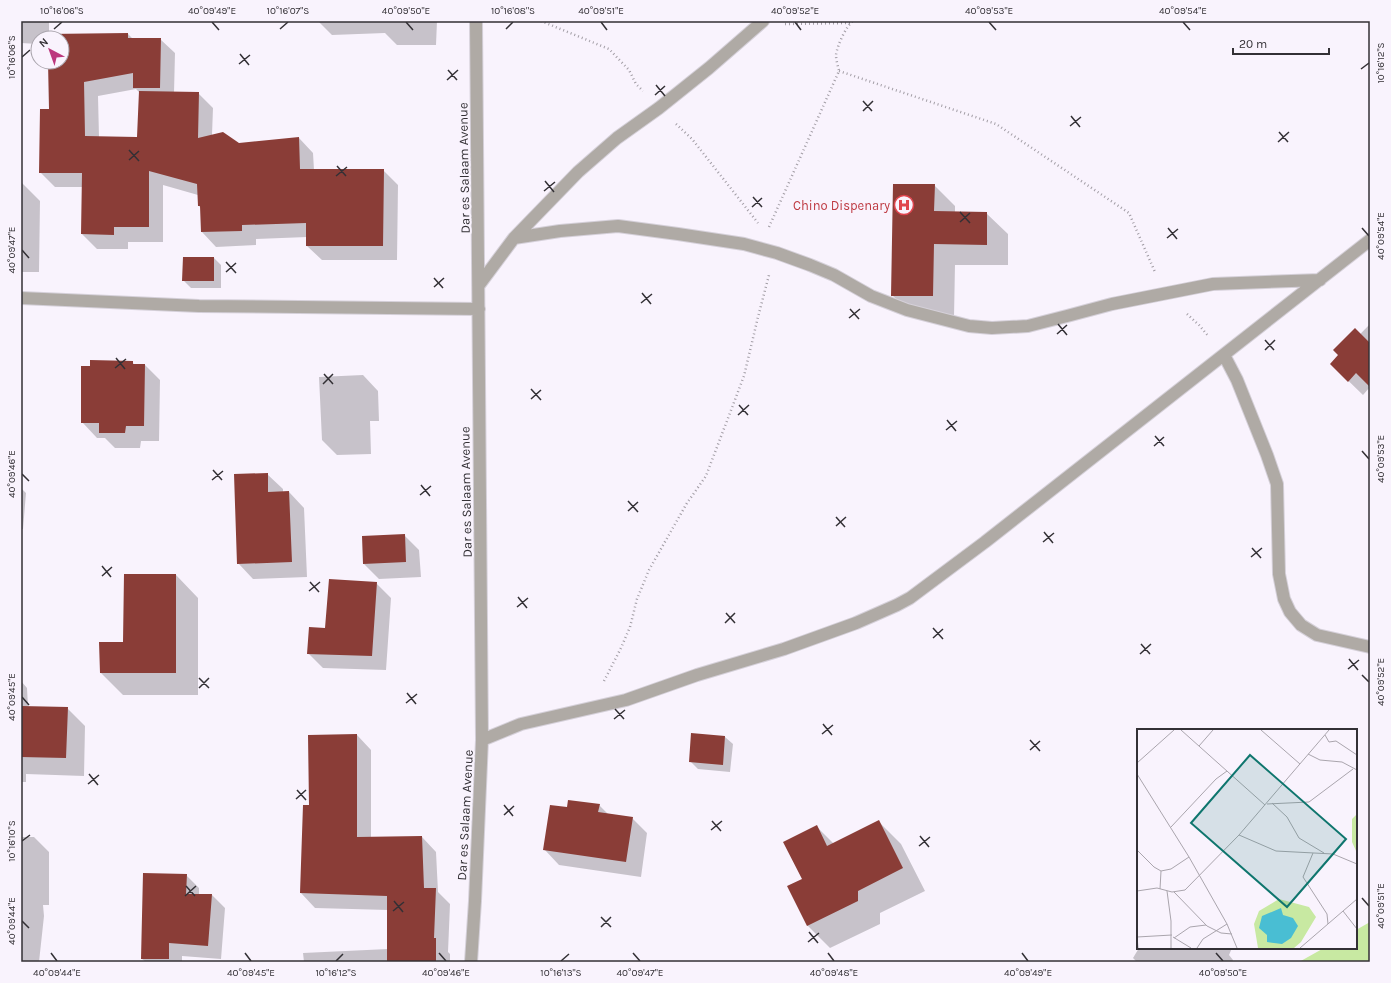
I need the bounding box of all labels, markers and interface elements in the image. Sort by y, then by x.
text: 10°16'06"S [40,5,84,17]
text: 40°09'49"E [188,5,236,17]
text: 10°16'07"S [267,5,309,17]
text: 40°09'50"E [382,5,430,17]
text: 10°16'08"S [491,5,535,17]
text: 40°09'51"E [578,5,624,17]
text: 40°09'52"E [771,5,819,17]
text: 40°09'53"E [965,5,1013,17]
text: 40°09'54"E [1159,5,1207,17]
north arrow [30,30,70,70]
scale bar [1233,30,1329,56]
text: 10°16'06"S [6,35,18,79]
text: N [37,35,51,50]
text: 20 m [1239,37,1267,51]
text: 10°16'12"S [1375,42,1387,84]
street label: Dar es Salaam Avenue [455,102,473,234]
hospital icon: Chino Dispenary [893,194,915,216]
place label: Chino Dispenary [793,198,890,213]
text: 40°09'54"E [1375,212,1387,260]
text: 40°09'47"E [6,227,18,273]
street label: Dar es Salaam Avenue [457,426,475,558]
text: 40°09'53"E [1375,435,1387,483]
text: 40°09'46"E [6,450,18,498]
text: 40°09'52"E [1375,658,1387,706]
text: 40°09'45"E [6,673,18,721]
inset map [1137,729,1357,949]
street label: Dar es Salaam Avenue [454,749,476,881]
text: 10°16'10"S [6,820,18,862]
text: 40°09'51"E [1375,883,1387,929]
text: 40°09'44"E [6,897,18,945]
text: 40°09'44"E [33,967,81,979]
text: 40°09'45"E [227,967,275,979]
text: 10°16'12"S [315,967,357,979]
text: 40°09'46"E [422,967,470,979]
text: 10°16'13"S [540,967,582,979]
text: 40°09'47"E [617,967,663,979]
text: 40°09'48"E [810,967,858,979]
text: 40°09'49"E [1004,967,1052,979]
text: 40°09'50"E [1199,967,1247,979]

